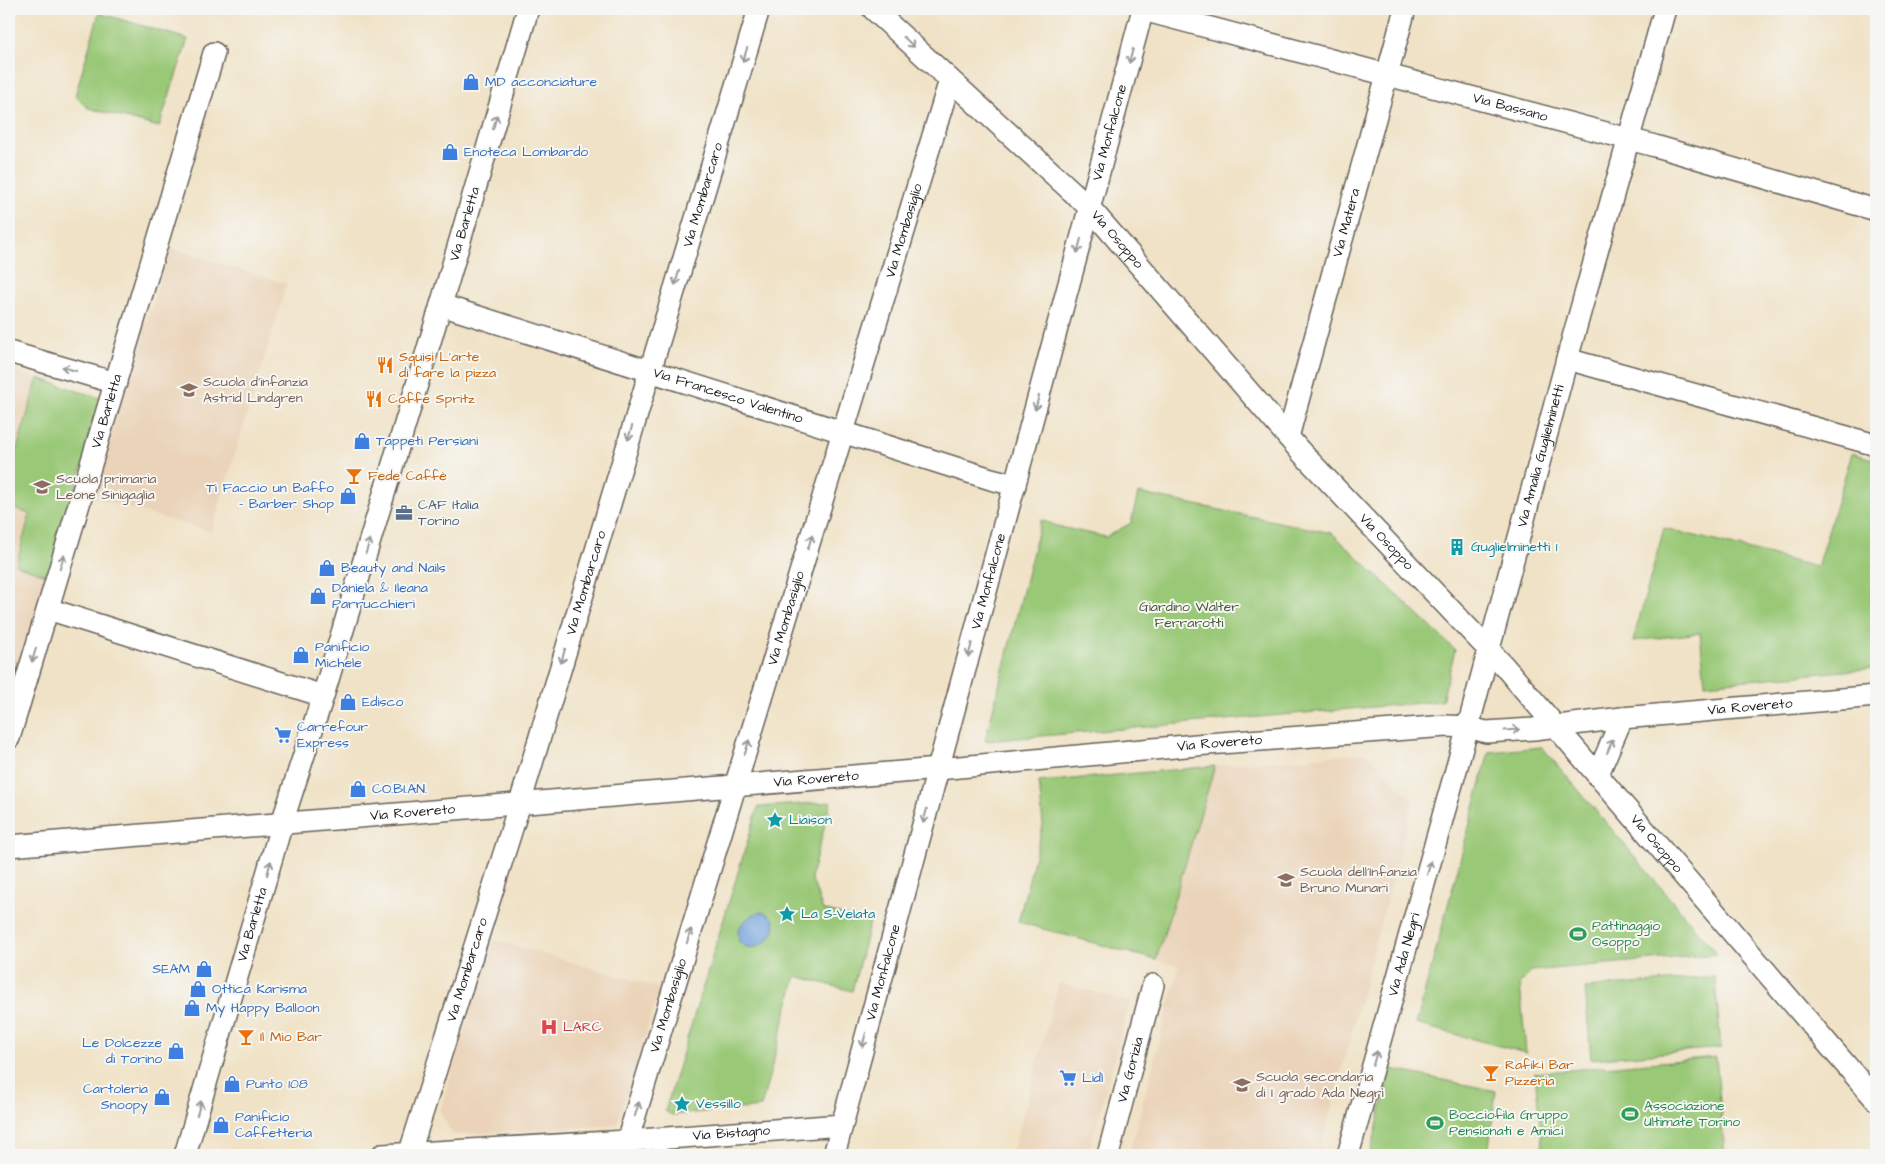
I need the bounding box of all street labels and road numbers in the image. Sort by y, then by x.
street label: Via Monfalcone [1087,82,1132,183]
street label: Via Bassano [1471,88,1550,127]
street label: Via Mombarcaro [678,140,728,250]
street label: Via Mombasiglio [880,181,928,280]
street label: Via Barletta [444,185,485,264]
street label: Via Matera [1328,186,1365,259]
street label: Via Osoppo [1086,206,1148,273]
street label: Via Francesco Valentino [650,363,806,429]
street label: Via Barletta [86,372,127,451]
street label: Via Amalia Guglielminetti [1512,383,1570,530]
street label: Via Osoppo [1355,509,1418,575]
street label: Via Mombarcaro [561,528,611,638]
street label: Via Monfalcone [966,531,1011,632]
street label: Via Mombasiglio [762,569,810,668]
street label: Via Rovereto [1707,693,1793,721]
street label: Via Rovereto [1176,730,1263,757]
street label: Via Rovereto [773,766,860,793]
street label: Via Rovereto [369,799,456,826]
street label: Via Osoppo [1625,810,1687,877]
street label: Via Barletta [232,885,273,964]
street label: Via Ada Negri [1383,911,1425,999]
street label: Via Mombarcaro [442,915,493,1025]
street label: Via Monfalcone [861,922,906,1023]
street label: Via Mombasiglio [645,956,692,1055]
street label: Via Gorizia [1112,1035,1149,1105]
street label: Via Bistagno [692,1120,771,1146]

